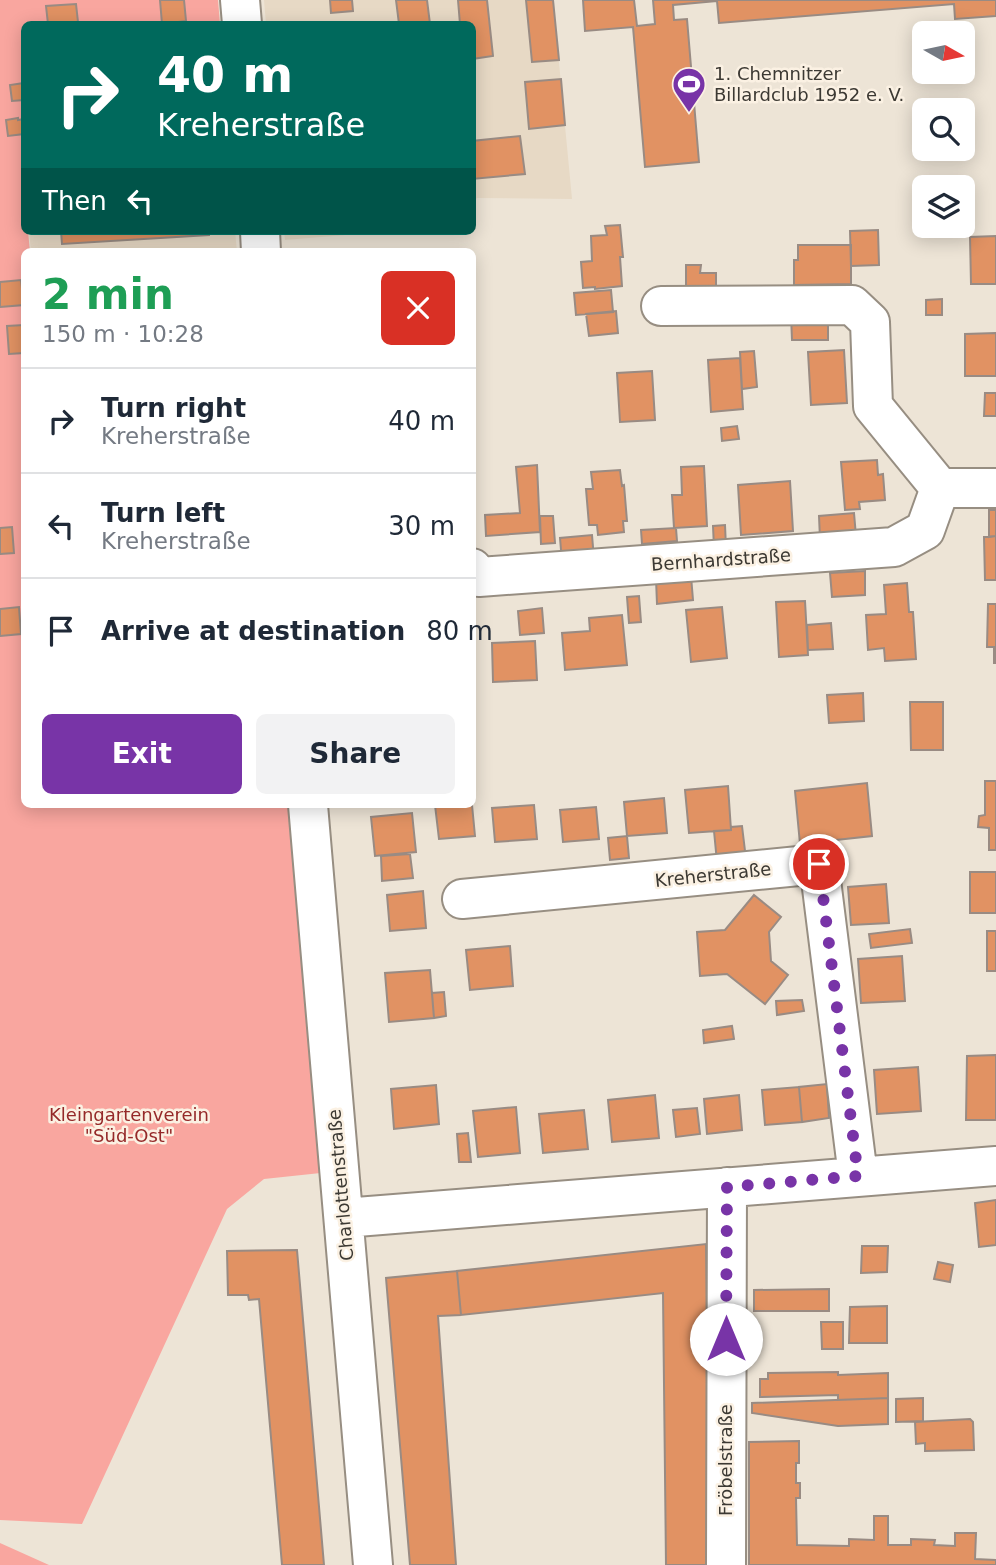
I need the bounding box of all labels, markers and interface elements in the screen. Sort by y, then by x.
north arrow [912,21,975,84]
map controls [912,21,975,238]
text: 40 m [157,47,293,104]
icon: right [42,49,133,140]
place label: 1. Chemnitzer Billardclub 1952 e. V. [714,63,904,105]
sports icon: 1. Chemnitzer Billardclub 1952 e. V. [670,65,708,114]
button: search [912,98,975,161]
text: Kreherstraße [157,106,365,144]
button: layers [912,175,975,238]
icon: left [121,182,159,220]
text: Then [42,186,107,216]
text: 2 min [42,270,174,319]
button: close [381,271,455,345]
text: 150 m · 10:28 [42,321,204,347]
text: Turn right [101,393,246,423]
icon: right [42,402,80,440]
text: 40 m [388,406,455,436]
text: Kreherstraße [101,423,251,449]
text: Turn left [101,498,225,528]
icon: left [42,507,80,545]
text: 30 m [388,511,455,541]
text: Kreherstraße [101,528,251,554]
street label: Bernhardstraße [650,544,792,575]
icon: arrive [42,612,80,650]
text: Arrive at destination [101,616,405,646]
text: 80 m [426,616,493,646]
button: Exit [42,714,242,794]
button: Share [256,714,455,794]
pin [789,834,849,894]
icon: arrive [800,845,838,883]
street label: Kreherstraße [654,858,772,891]
park label: Kleingartenverein "Süd-Ost" [49,1104,209,1146]
street label: Charlottenstraße [323,1108,358,1262]
position arrow [689,1302,763,1376]
street label: Fröbelstraße [715,1404,736,1516]

